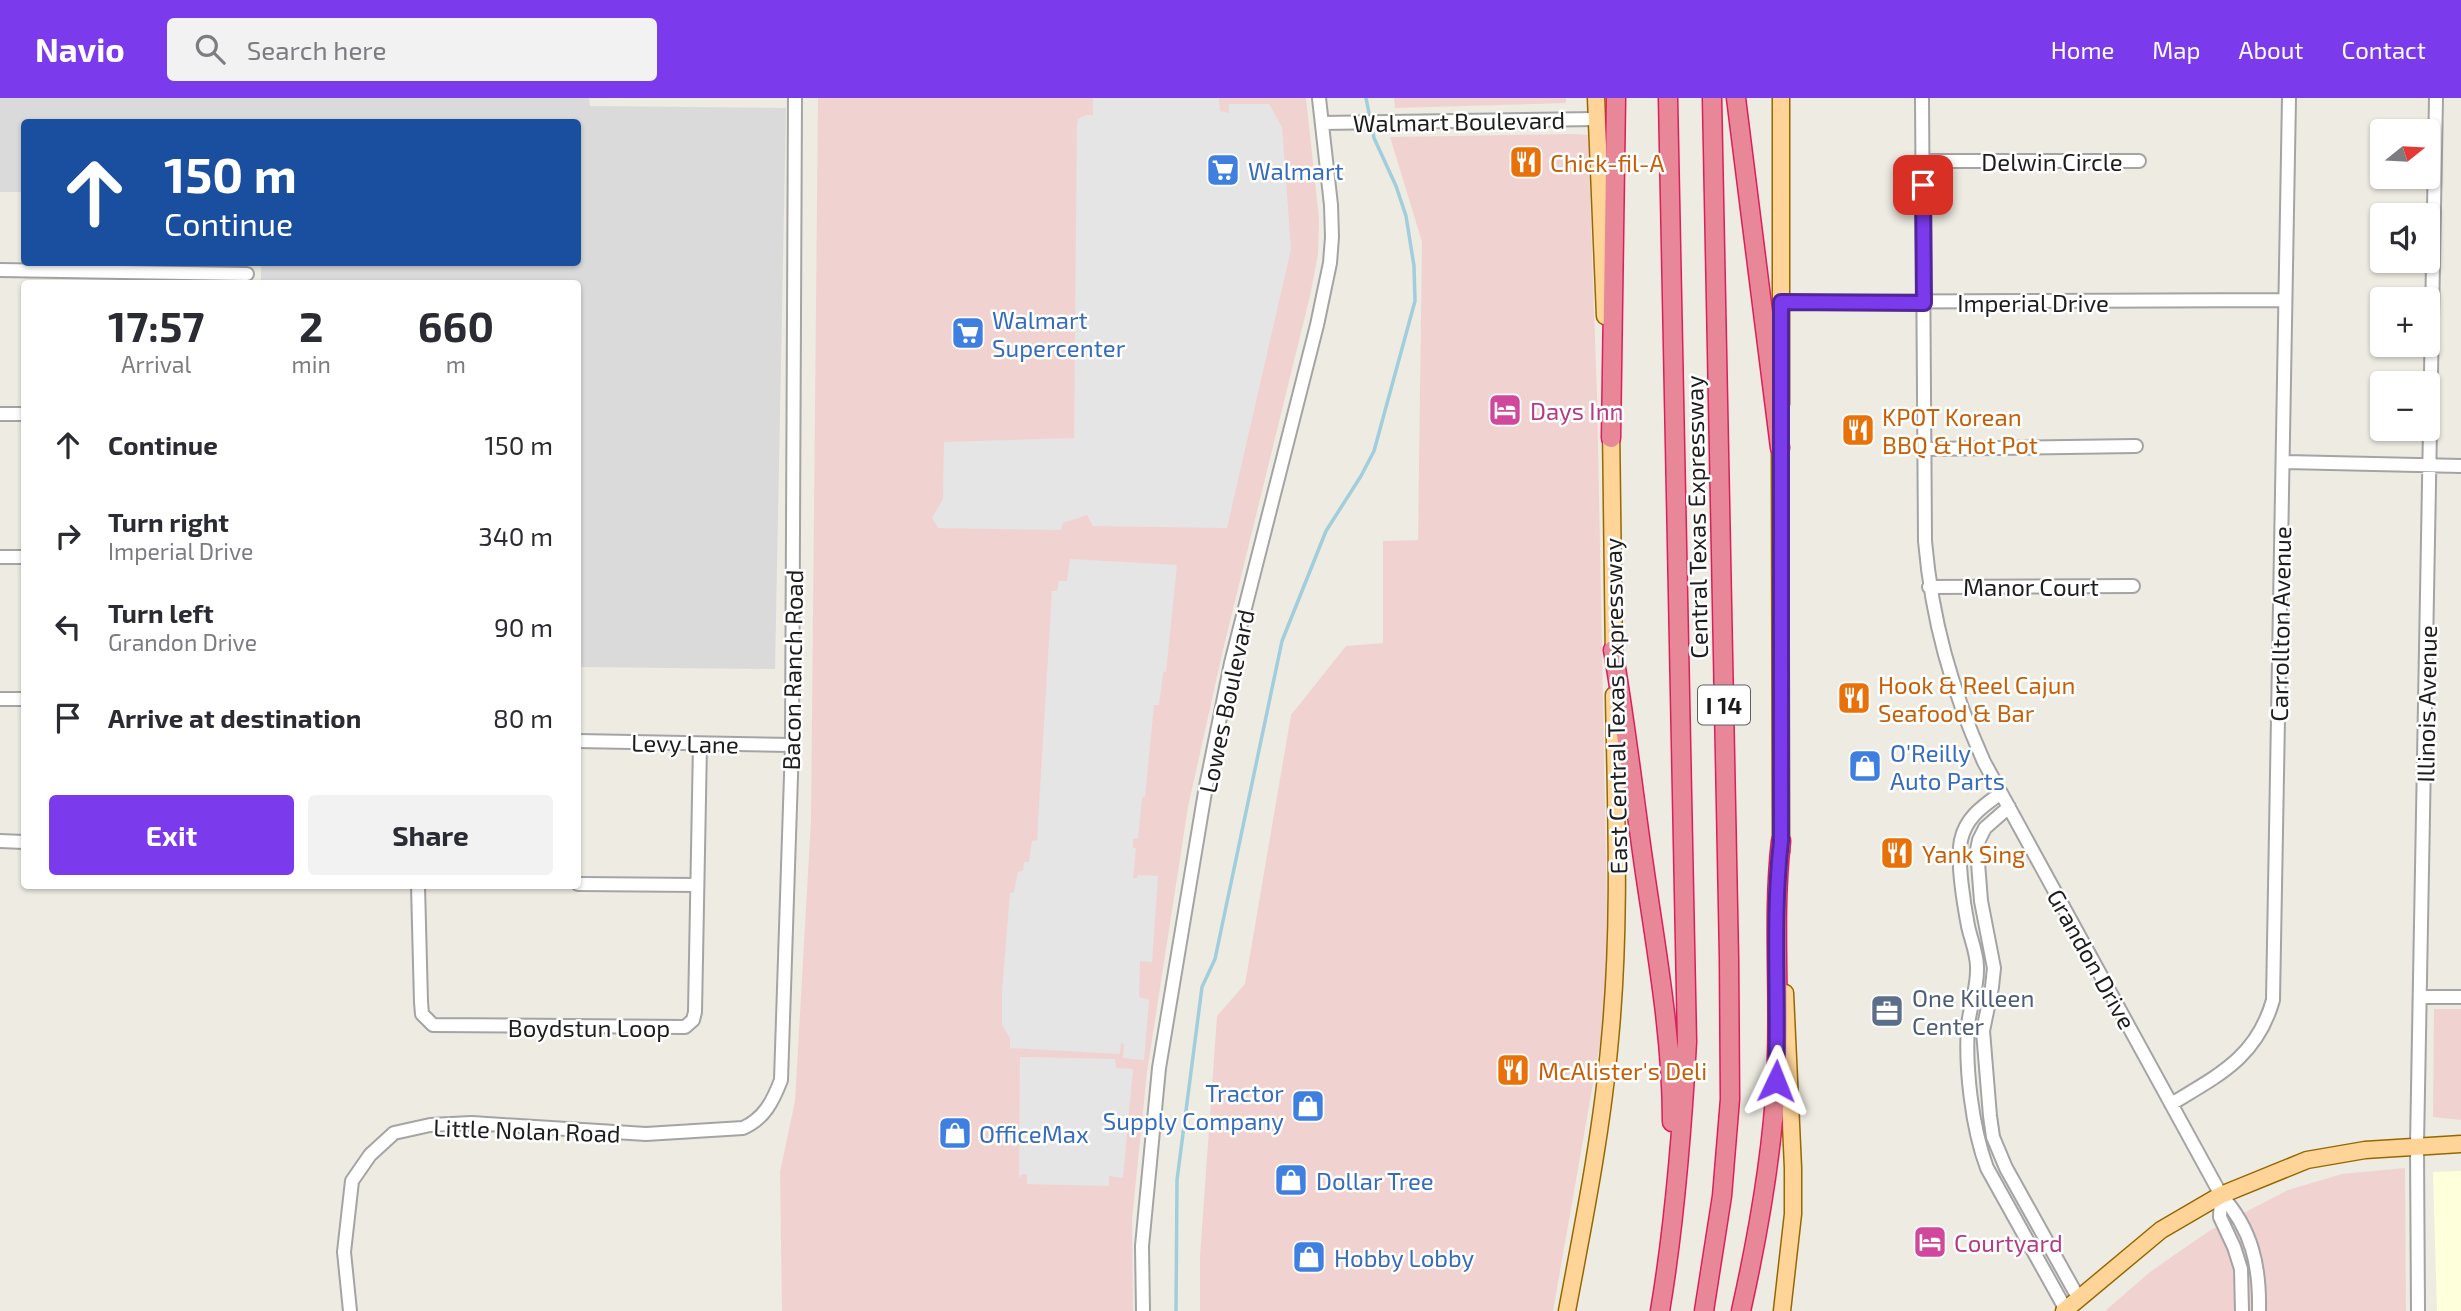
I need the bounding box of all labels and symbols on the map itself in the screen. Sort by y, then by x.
street label: Walmart Boulevard [1353,105,1565,137]
north arrow [2370,119,2440,189]
restaurant icon: Chick-fil-A [1507,143,1545,181]
street label: Delwin Circle [1981,147,2123,176]
place label: Chick-fil-A [1550,148,1665,177]
supermarket icon: Walmart [1204,151,1242,189]
pin [1893,155,1953,215]
place label: Walmart [1248,156,1344,185]
street label: Imperial Drive [1957,288,2109,317]
place label: Walmart Supercenter [992,305,1126,362]
supermarket icon: Walmart Supercenter [949,314,987,352]
street label: Central Texas Expressway [1679,375,1713,659]
hotel icon: Days Inn [1486,391,1524,429]
place label: Days Inn [1530,396,1624,425]
place label: KPOT Korean BBQ & Hot Pot [1882,402,2038,459]
restaurant icon: KPOT Korean BBQ & Hot Pot [1839,411,1877,449]
street label: Carrollton Avenue [2264,526,2296,722]
street label: East Central Texas Expressway [1598,537,1632,875]
street label: Bacon Ranch Road [776,569,808,771]
street label: Manor Court [1963,572,2099,601]
street label: Lowes Boulevard [1192,607,1260,795]
street label: Illinois Avenue [2410,625,2442,783]
place label: Hook & Reel Cajun Seafood & Bar [1878,670,2075,727]
restaurant icon: Hook & Reel Cajun Seafood & Bar [1835,679,1873,717]
road number: I 14 [1698,685,1750,724]
street label: Levy Lane [631,728,739,758]
place label: O'Reilly Auto Parts [1890,738,2005,795]
shop icon: O'Reilly Auto Parts [1846,747,1884,785]
restaurant icon: Yank Sing [1878,834,1916,872]
place label: Yank Sing [1922,839,2026,868]
street label: Grandon Drive [2042,884,2142,1034]
place label: One Killeen Center [1912,983,2034,1040]
office icon: One Killeen Center [1868,992,1906,1030]
street label: Boydstun Loop [508,1013,670,1042]
position arrow [1739,1044,1813,1118]
restaurant icon: McAlister's Deli [1494,1051,1532,1089]
place label: McAlister's Deli [1538,1056,1707,1085]
place label: Tractor Supply Company [1103,1078,1284,1135]
shop icon: Tractor Supply Company [1289,1087,1327,1125]
street label: Little Nolan Road [433,1112,621,1148]
shop icon: OfficeMax [936,1114,974,1152]
place label: OfficeMax [979,1119,1089,1148]
shop icon: Dollar Tree [1272,1161,1310,1199]
place label: Dollar Tree [1316,1166,1434,1195]
hotel icon: Courtyard [1911,1223,1949,1261]
place label: Courtyard [1954,1228,2063,1257]
shop icon: Hobby Lobby [1290,1238,1328,1276]
place label: Hobby Lobby [1334,1243,1475,1272]

